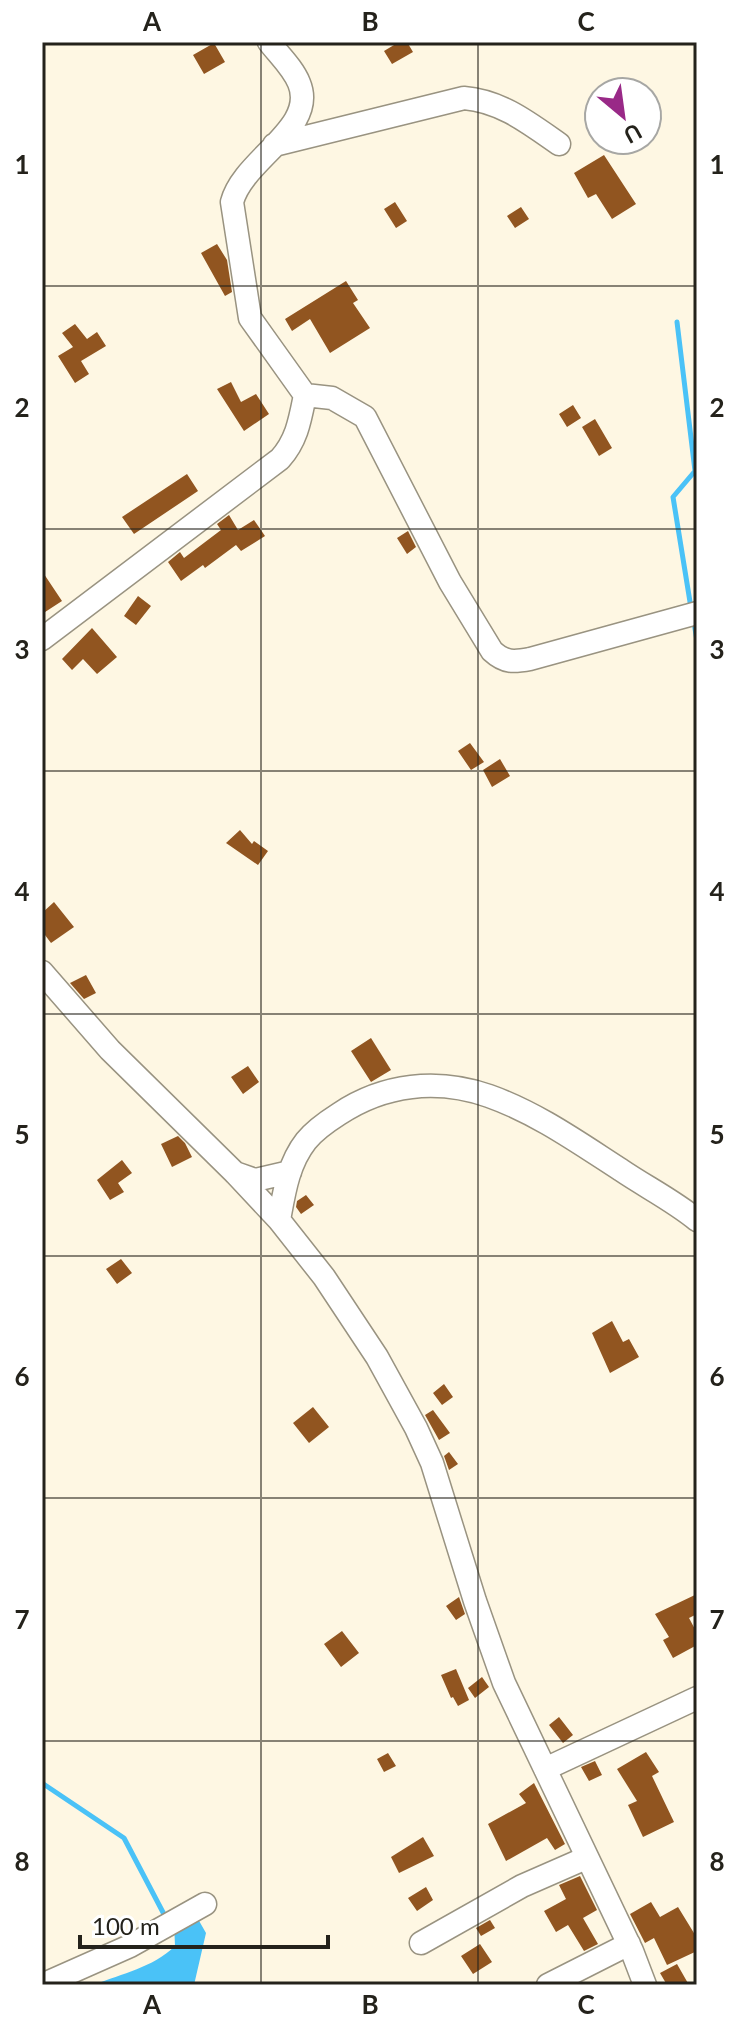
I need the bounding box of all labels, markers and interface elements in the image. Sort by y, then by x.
text: A [142,5,162,37]
text: B [361,5,379,37]
text: C [577,5,595,37]
north arrow [583,76,663,156]
text: U [619,118,647,150]
text: 1 [14,148,30,180]
text: 1 [709,148,725,180]
text: 2 [14,391,30,423]
text: 2 [709,391,725,423]
text: 3 [14,633,30,665]
text: 3 [709,633,725,665]
text: 4 [14,875,30,907]
text: 4 [709,875,725,907]
text: 5 [14,1118,30,1150]
text: 5 [709,1118,725,1150]
text: 6 [14,1360,30,1392]
text: 6 [709,1360,725,1392]
text: 7 [14,1603,30,1635]
text: 7 [709,1603,725,1635]
text: 8 [14,1845,30,1877]
text: 8 [709,1845,725,1877]
scale bar [80,1899,328,1949]
text: 100 m [92,1911,160,1940]
text: A [142,1988,162,2020]
text: B [361,1988,379,2020]
text: C [577,1988,595,2020]

